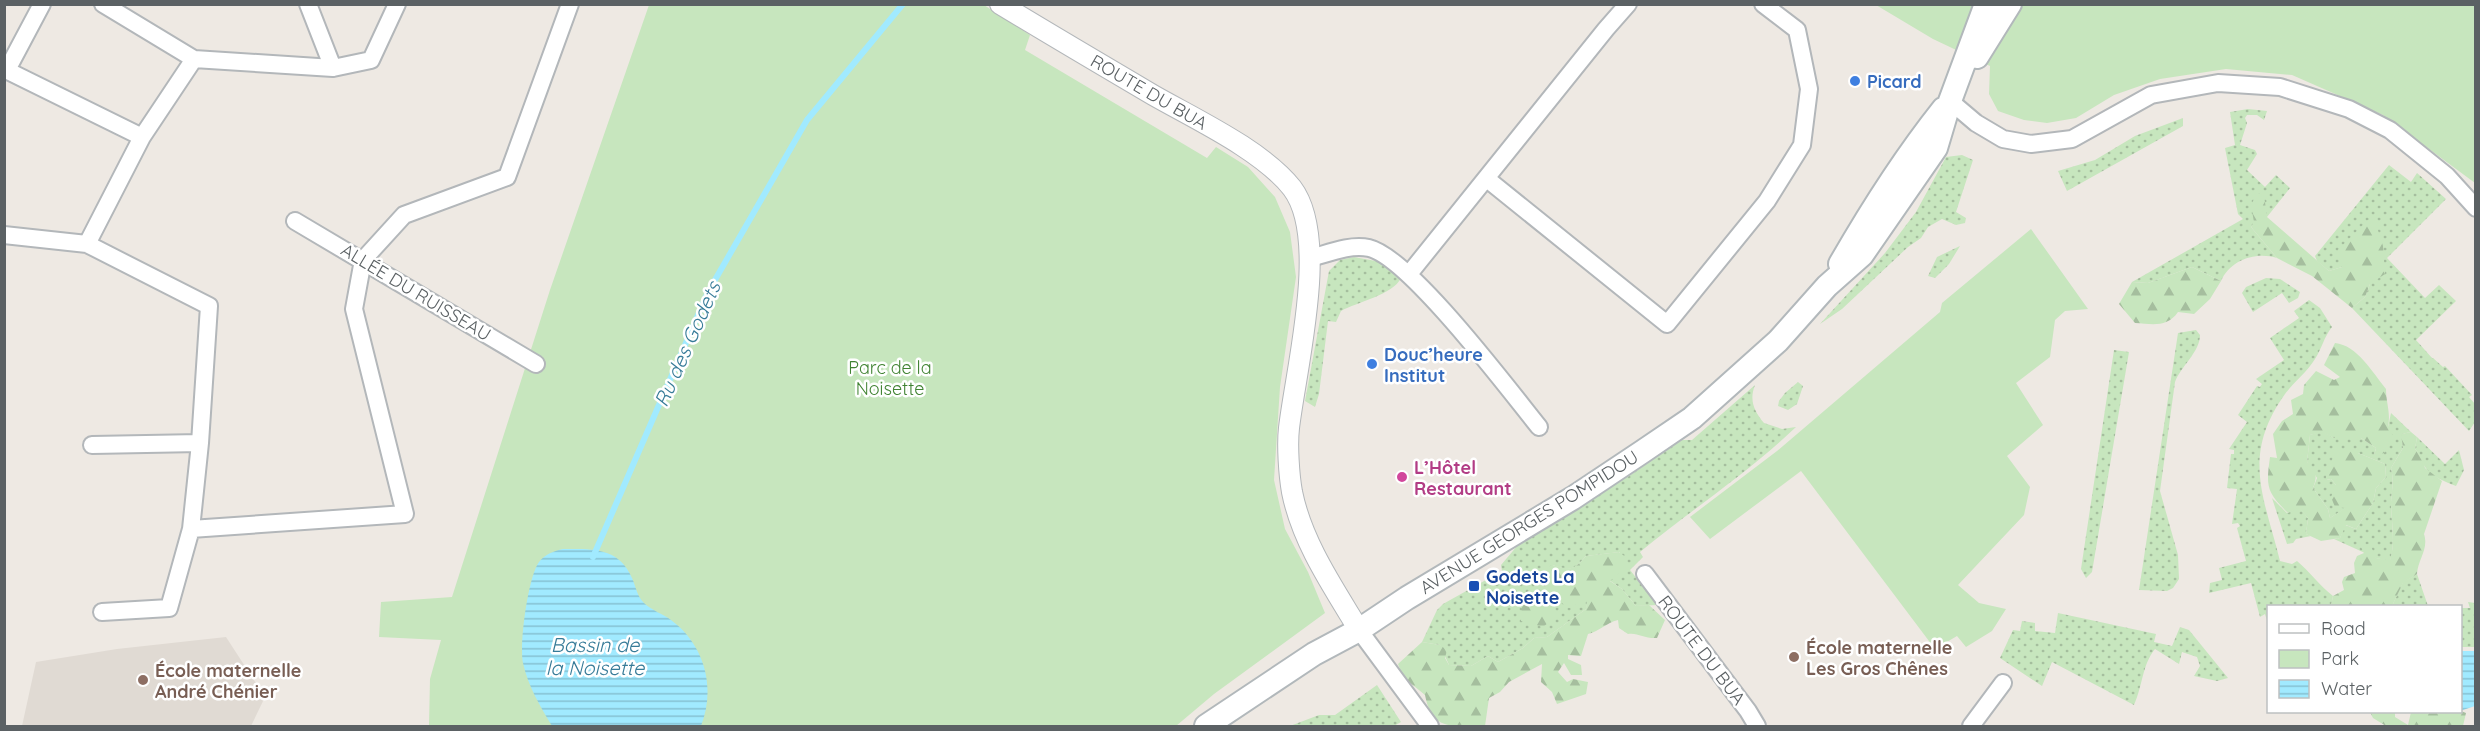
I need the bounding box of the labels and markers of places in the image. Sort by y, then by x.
place label: Picard [1867,70,1922,93]
marker: Picard [1848,74,1862,88]
place label: Douc’heure Institut [1384,343,1483,387]
marker: Douc’heure Institut [1365,357,1379,371]
place label: L’Hôtel Restaurant [1414,456,1512,500]
marker: L’Hôtel Restaurant [1395,470,1409,484]
place label: Godets La Noisette [1486,565,1575,609]
marker: Godets La Noisette [1467,579,1481,593]
place label: École maternelle Les Gros Chênes [1806,636,1952,680]
marker: École maternelle Les Gros Chênes [1787,650,1801,664]
place label: École maternelle André Chénier [155,659,301,703]
marker: École maternelle André Chénier [136,673,150,687]

